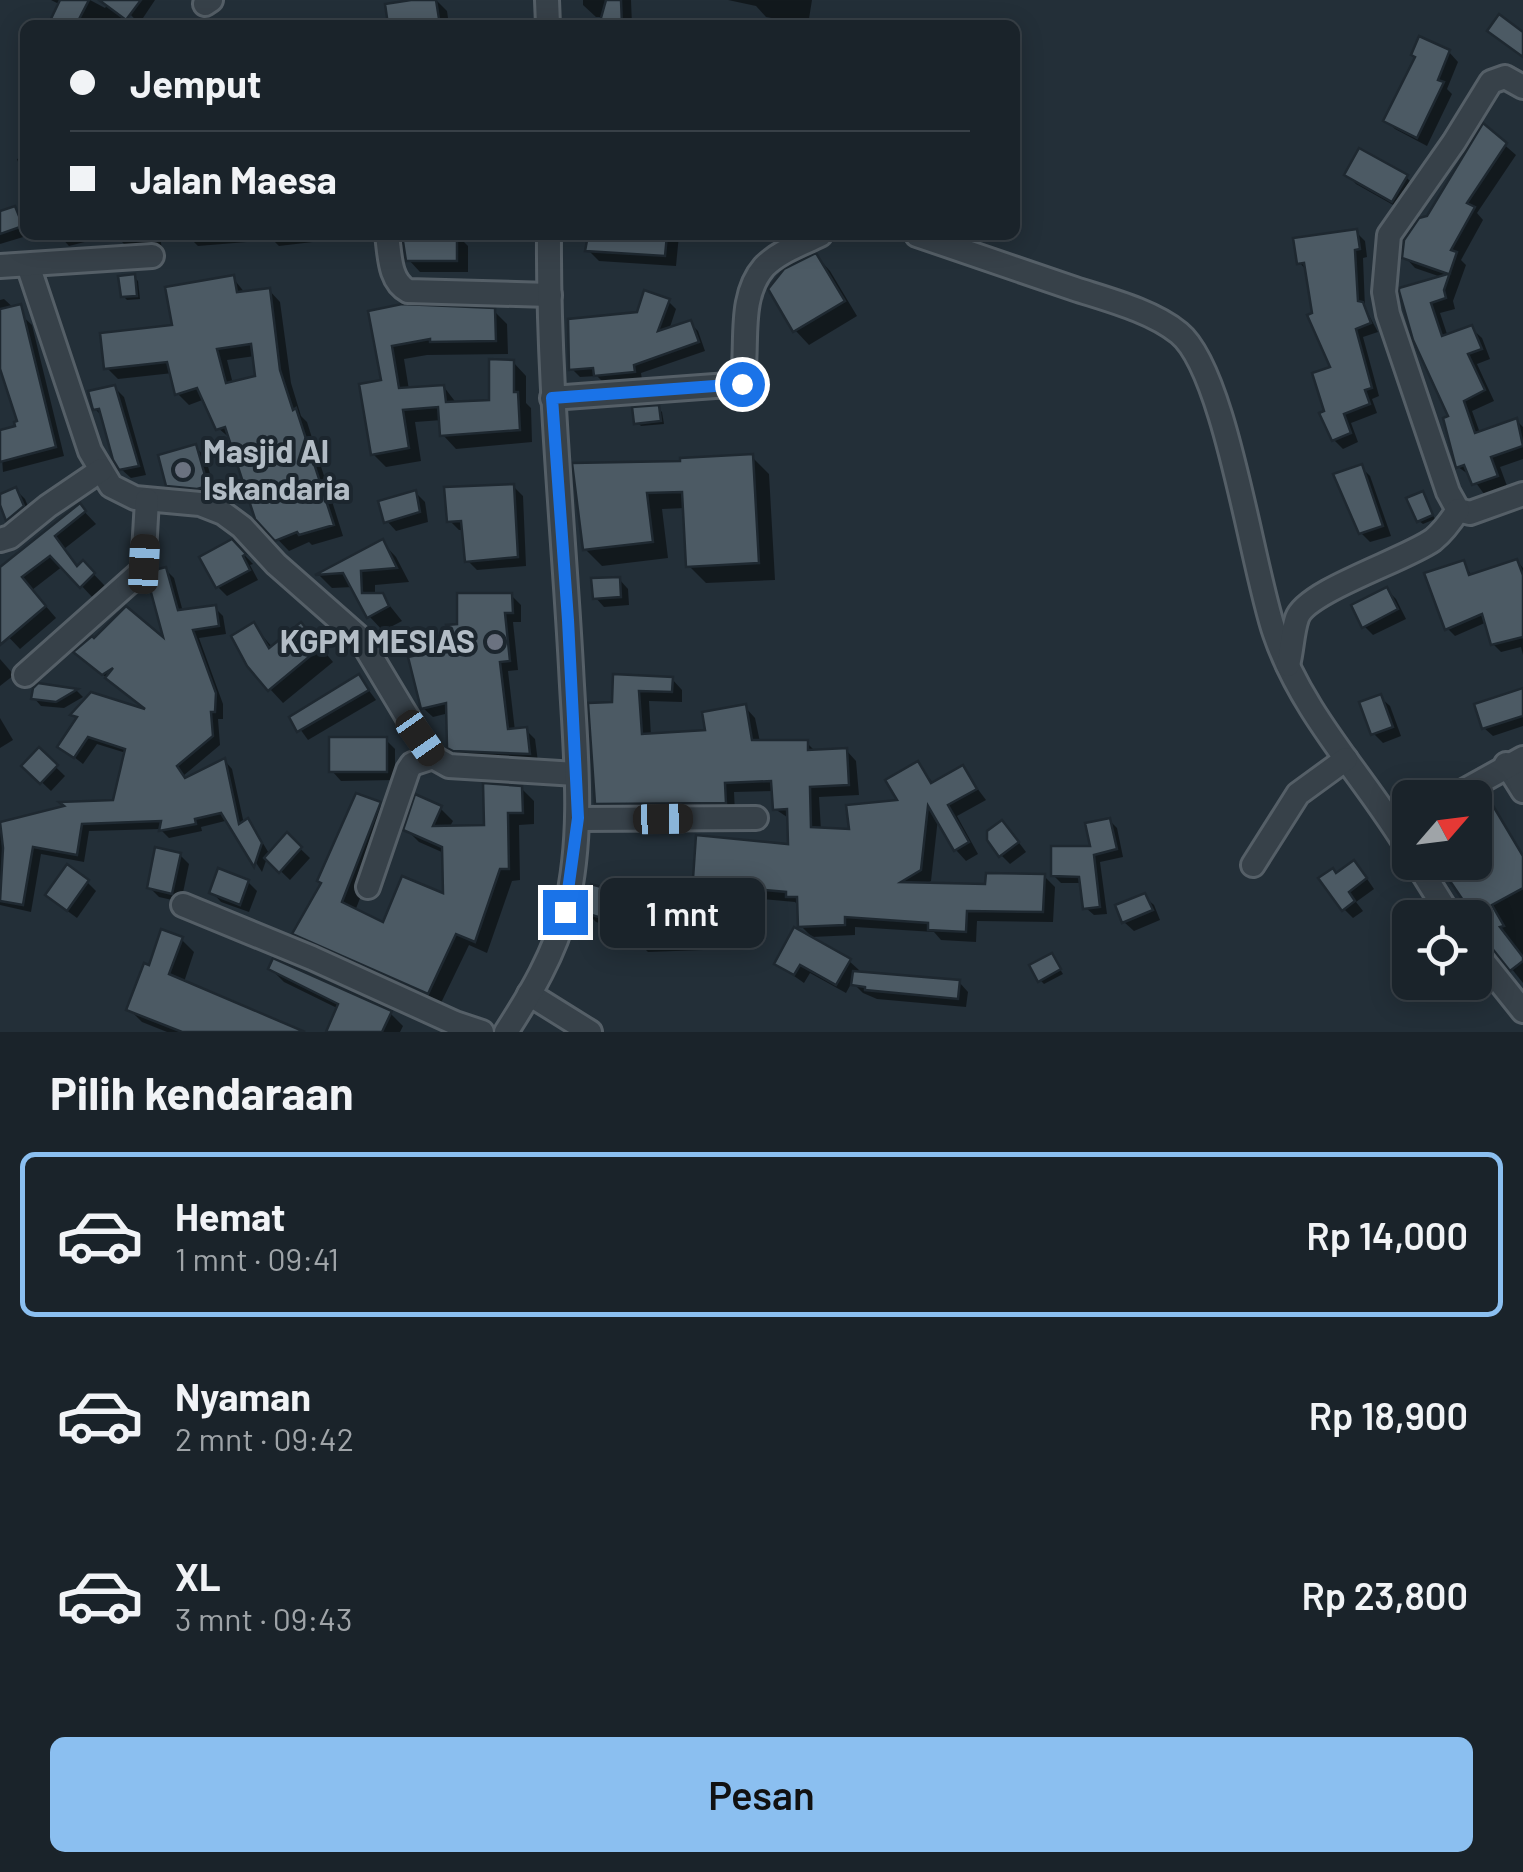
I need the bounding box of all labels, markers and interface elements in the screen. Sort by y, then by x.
text: Jemput [130,60,261,106]
text: Jalan Maesa [130,156,337,202]
route start [720,362,765,407]
place label: Masjid Al Iskandaria [203,431,350,506]
marker: Masjid Al Iskandaria [172,459,194,481]
car [127,533,161,595]
place label: KGPM MESIAS [280,621,475,659]
marker: KGPM MESIAS [484,631,506,653]
car [391,705,449,771]
north arrow [1392,780,1492,880]
map controls [1392,780,1492,1000]
car [633,803,693,835]
callout: 1 mnt [600,877,765,947]
route end [543,890,588,935]
text: 1 mnt [646,894,719,932]
button: locate [1392,900,1492,1000]
text: Pilih kendaraan [50,1065,354,1119]
icon: car [55,1190,145,1280]
text: Hemat [175,1193,285,1239]
text: Rp 14,000 [1306,1212,1468,1258]
text: 1 mnt · 09:41 [175,1239,339,1277]
icon: car [55,1370,145,1460]
text: Nyaman [175,1373,311,1419]
text: Rp 18,900 [1309,1392,1468,1438]
text: 2 mnt · 09:42 [175,1419,354,1457]
icon: car [55,1550,145,1640]
text: XL [175,1553,221,1599]
text: Rp 23,800 [1302,1572,1468,1618]
text: 3 mnt · 09:43 [175,1599,352,1637]
button: Pesan [50,1737,1473,1852]

